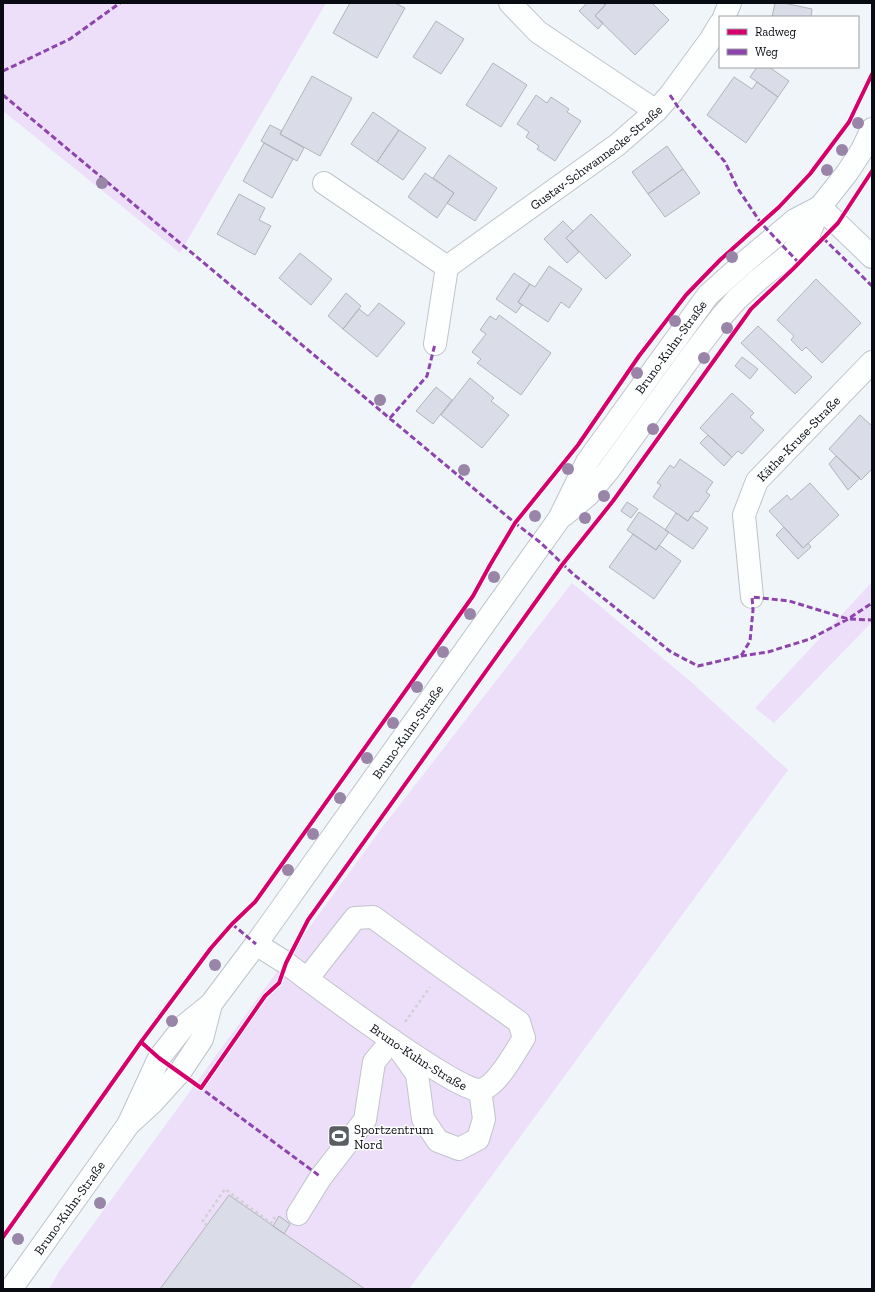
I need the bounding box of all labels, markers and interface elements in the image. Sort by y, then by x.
legend [719,16,859,68]
text: Radweg [755,25,796,39]
text: Weg [755,45,778,59]
street label: Gustav-Schwannecke-Straße [527,102,665,212]
street label: Bruno-Kuhn-Straße [632,297,709,396]
street label: Käthe-Kruse-Straße [754,393,843,484]
street label: Bruno-Kuhn-Straße [369,682,446,782]
street label: Bruno-Kuhn-Straße [367,1020,470,1093]
place label: Sportzentrum Nord [354,1122,434,1152]
sports icon: Sportzentrum Nord [326,1123,352,1149]
street label: Bruno-Kuhn-Straße [31,1158,108,1257]

